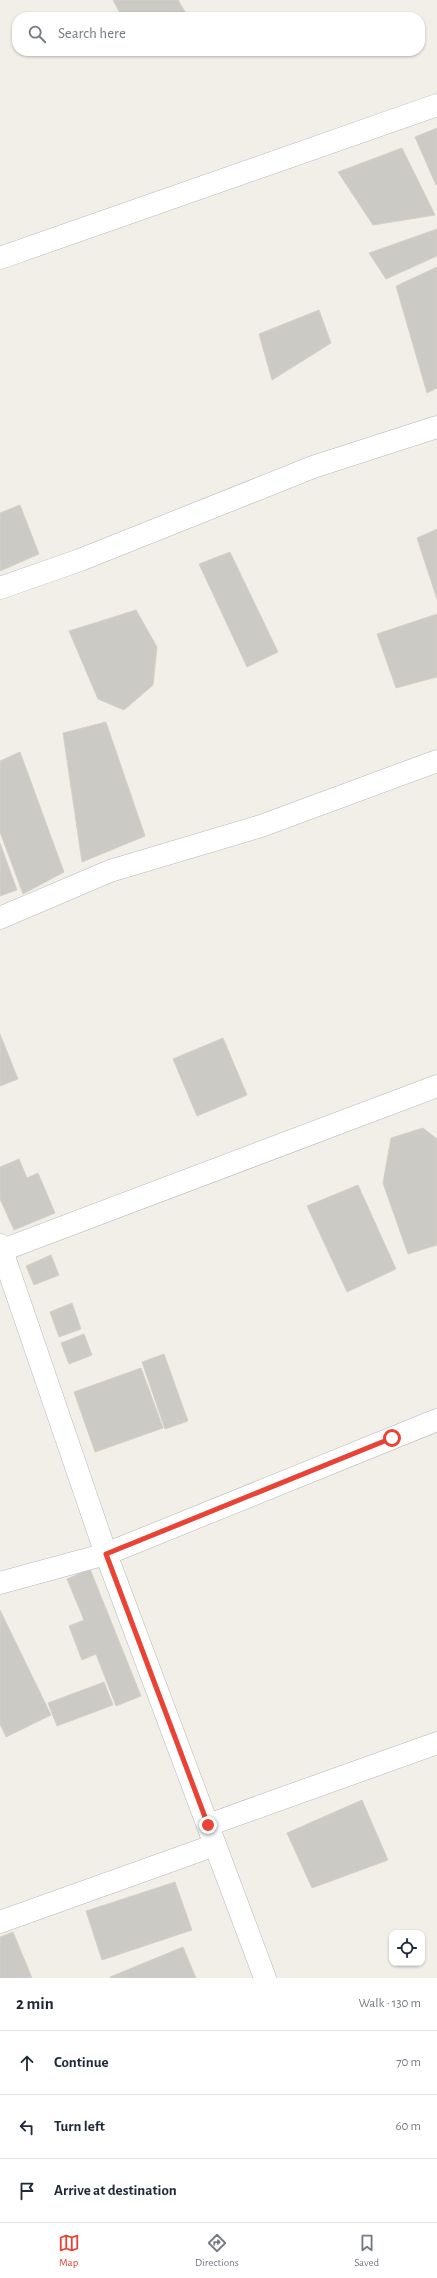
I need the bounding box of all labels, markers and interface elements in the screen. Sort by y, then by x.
search box [12,12,425,56]
icon: search [26,23,48,45]
text: Search here [58,26,126,41]
route start [383,1429,401,1447]
route end [199,1816,217,1834]
map controls [389,1930,425,1966]
button: locate [389,1930,425,1966]
text: 2 min [16,1995,54,2012]
text: Walk · 130 m [358,1997,421,2010]
icon: ahead [16,2052,38,2074]
text: Continue [54,2055,109,2070]
text: 70 m [396,2056,421,2069]
icon: left [16,2116,38,2138]
text: Turn left [54,2119,105,2134]
text: 60 m [395,2120,421,2133]
icon: arrive [16,2180,38,2202]
text: Arrive at destination [54,2183,177,2198]
tab: Map [58,2232,80,2269]
tab: Directions [195,2232,239,2269]
tab: Saved [354,2232,379,2269]

